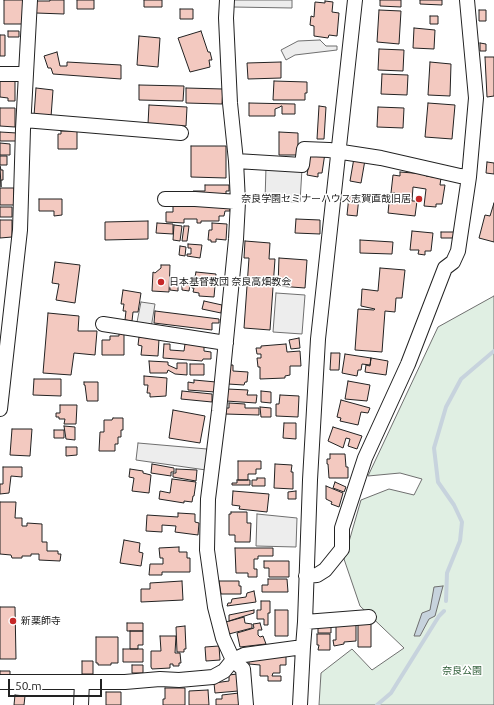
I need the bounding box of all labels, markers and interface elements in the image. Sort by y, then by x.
place label: 奈良学園セミナーハウス志賀直哉旧居 [241,193,411,205]
marker: 奈良学園セミナーハウス志賀直哉旧居 [414,194,424,204]
place label: 日本基督教団 奈良高畑教会 [169,276,291,288]
marker: 日本基督教団 奈良高畑教会 [156,277,166,287]
place label: 新薬師寺 [21,615,61,627]
marker: 新薬師寺 [8,616,18,626]
park label: 奈良公園 [442,665,482,677]
scale bar [10,671,104,697]
text: 50 m [15,679,42,692]

